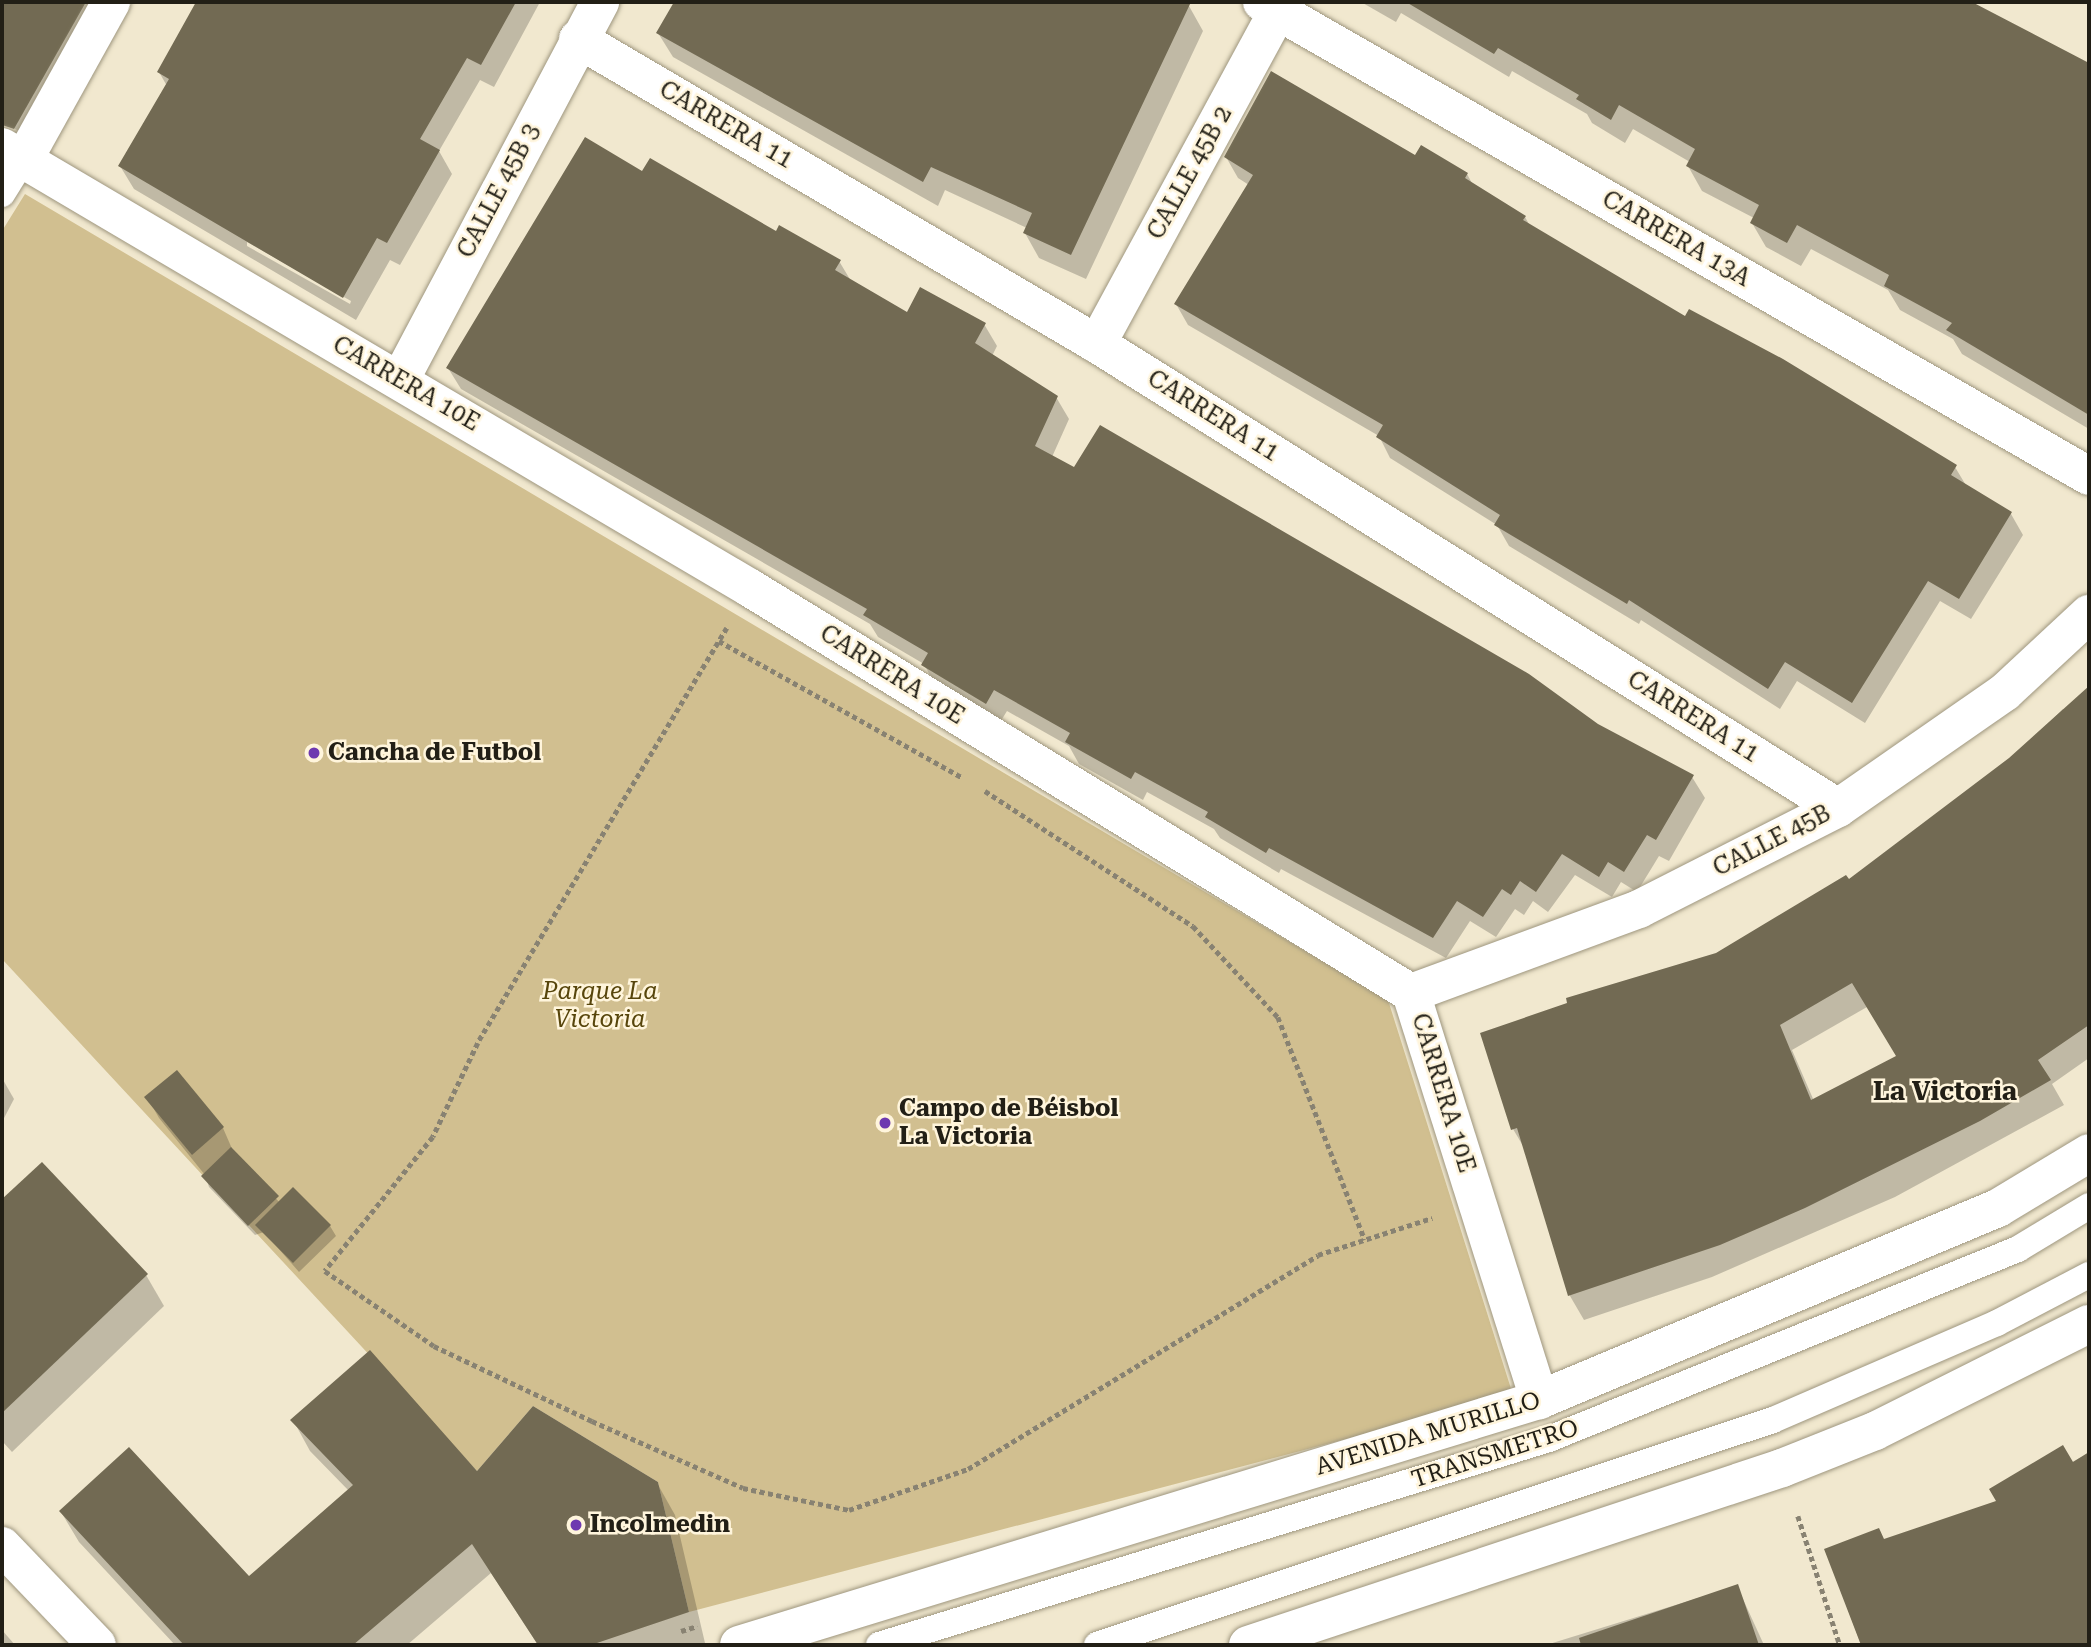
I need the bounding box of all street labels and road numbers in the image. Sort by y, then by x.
street label: CARRERA 11 [654,75,798,175]
street label: CALLE 45B 2 [1142,101,1238,245]
street label: CALLE 45B 3 [452,119,546,263]
street label: CARRERA 13A [1597,185,1755,293]
street label: CARRERA 10E [327,330,485,438]
street label: CARRERA 11 [1142,364,1284,468]
street label: CARRERA 10E [815,619,969,731]
street label: CARRERA 11 [1622,665,1764,769]
street label: CALLE 45B [1708,799,1836,883]
street label: CARRERA 10E [1405,1010,1481,1176]
street label: AVENIDA MURILLO [1312,1386,1544,1482]
street label: TRANSMETRO [1408,1413,1582,1495]

